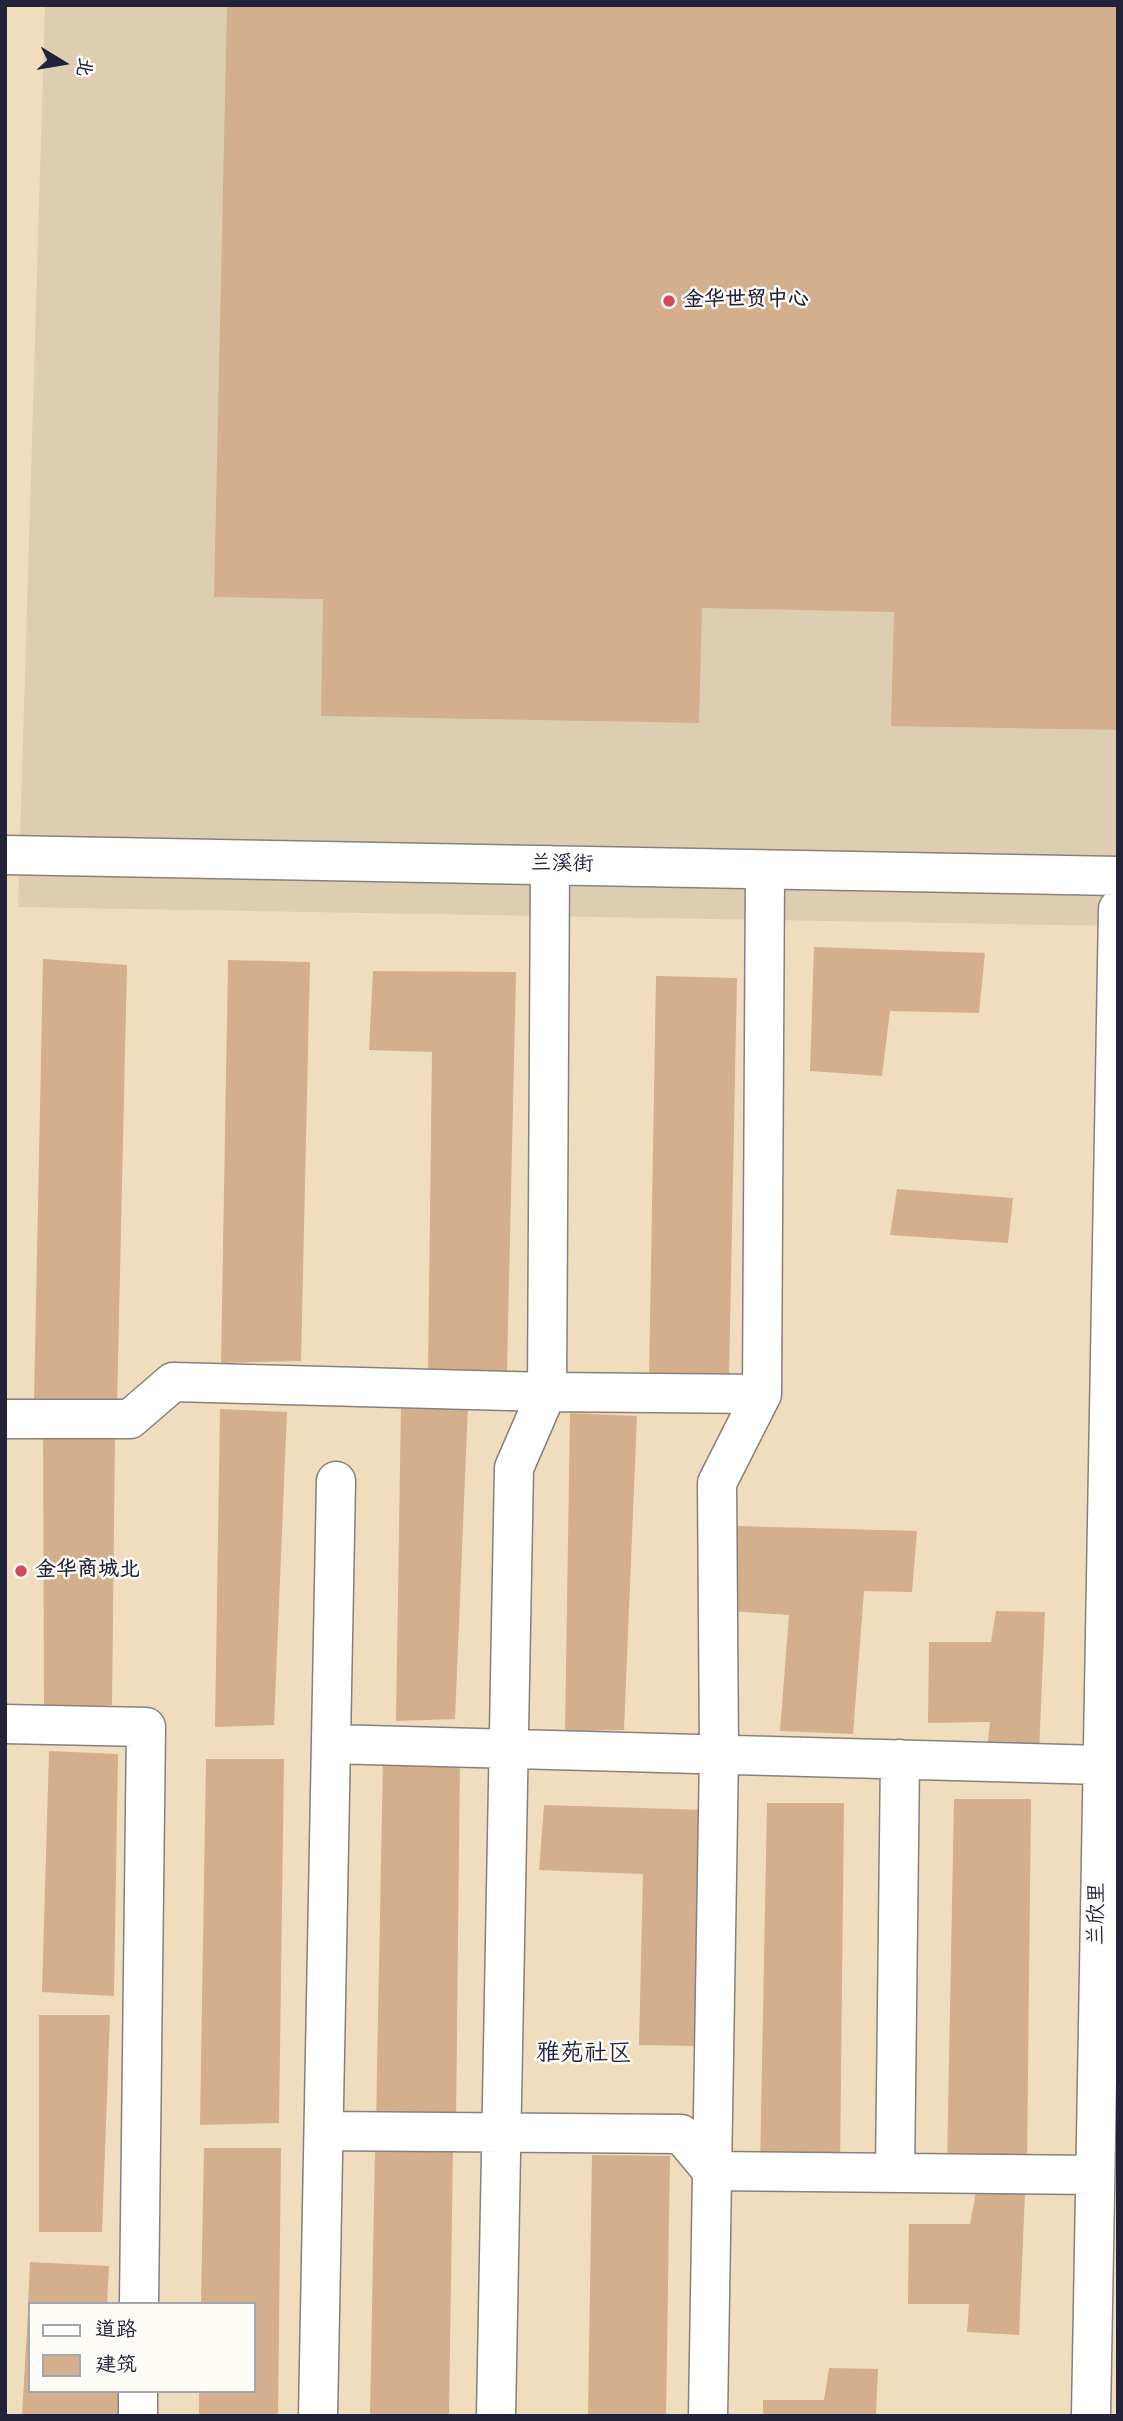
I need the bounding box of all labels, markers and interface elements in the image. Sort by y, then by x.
north arrow [28,28,98,98]
text: 北 [67,55,100,79]
place label: 金华世贸中心 [683,288,809,314]
marker: 金华世贸中心 [661,293,677,309]
street label: 兰溪街 [530,853,594,879]
place label: 金华商城北 [35,1558,140,1584]
marker: 金华商城北 [13,1563,29,1579]
street label: 兰欣里 [1086,1882,1112,1946]
district label: 雅苑社区 [536,2042,632,2070]
legend [28,2302,256,2393]
text: 道路 [95,2314,137,2347]
text: 建筑 [95,2349,137,2382]

